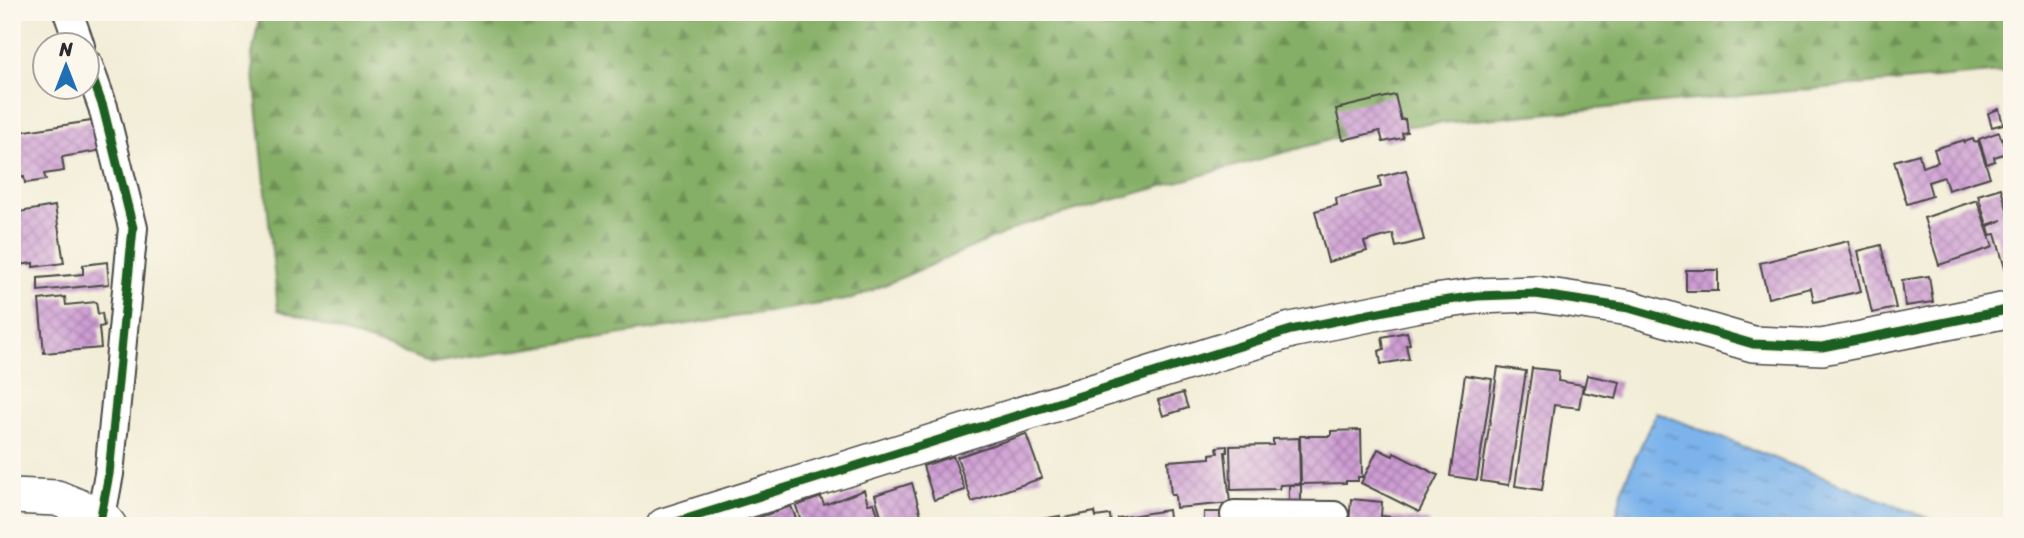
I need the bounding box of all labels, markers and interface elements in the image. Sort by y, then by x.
north arrow [32,32,102,102]
text: N [58,33,73,66]

